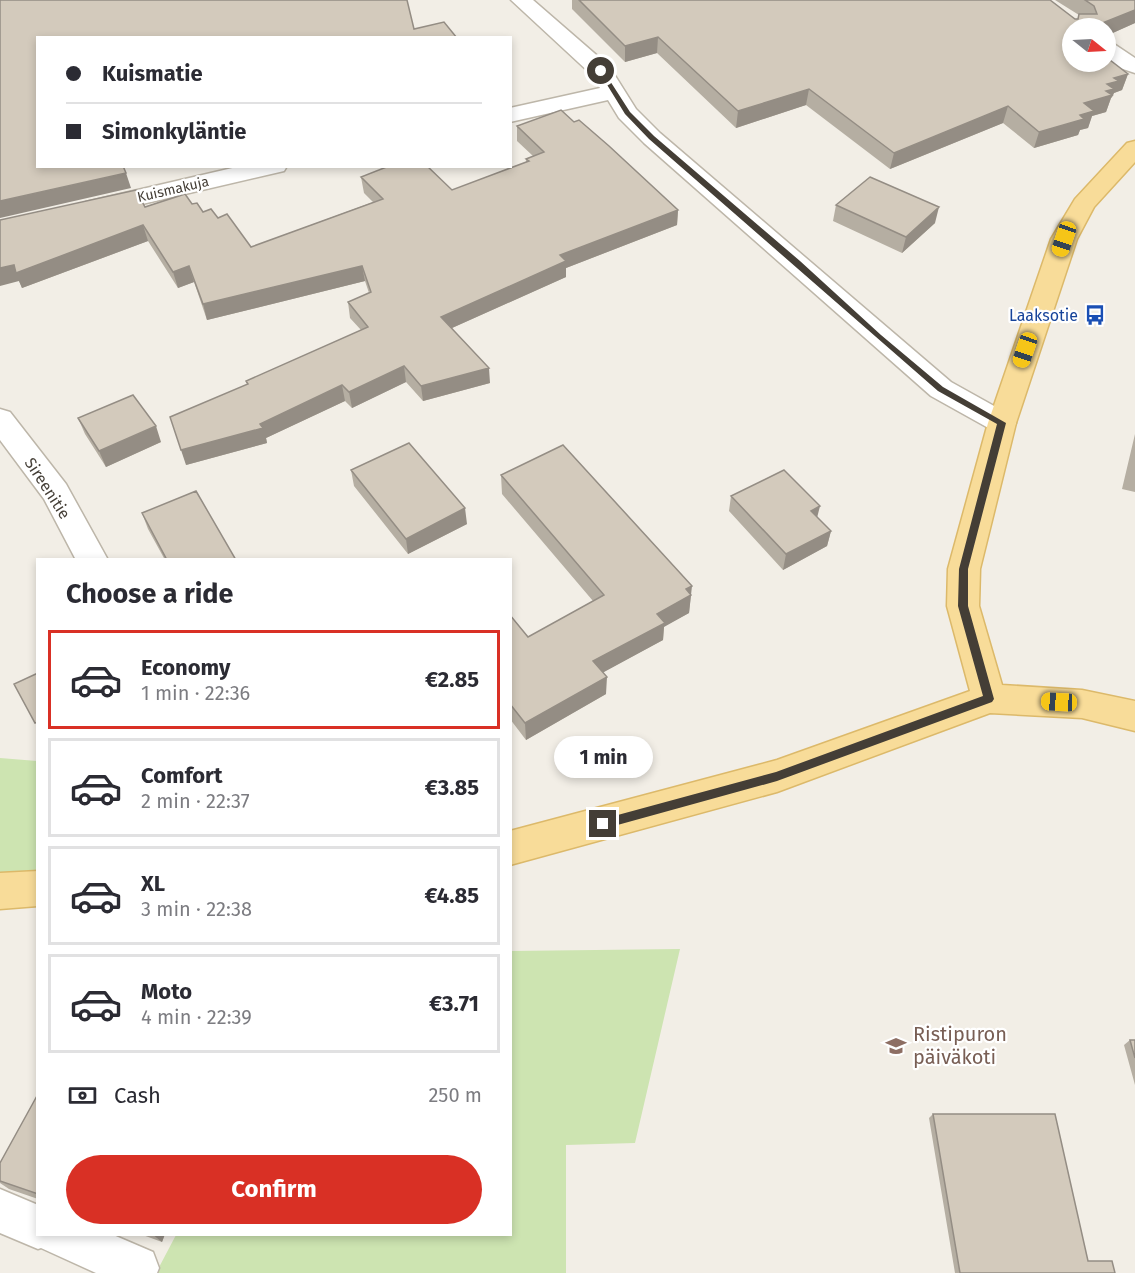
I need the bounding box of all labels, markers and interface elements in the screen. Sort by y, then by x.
north arrow [1062,18,1116,72]
map controls [1062,18,1116,72]
route start [587,57,614,84]
text: Kuismatie [102,60,203,87]
text: Simonkyläntie [102,118,246,145]
street label: Kuismakuja [136,173,211,206]
car [1050,219,1078,259]
bus stop icon: Laaksotie [1083,303,1107,327]
place label: Laaksotie [1009,306,1078,325]
car [1011,330,1039,370]
street label: Sireenitie [21,454,74,522]
text: Choose a ride [66,578,233,610]
icon: car [69,653,123,707]
text: Economy [141,654,230,681]
text: €2.85 [425,666,479,693]
text: 1 min · 22:36 [141,681,250,705]
car [1041,692,1077,712]
callout: 1 min [554,737,652,779]
text: 1 min [579,745,628,769]
icon: car [69,761,123,815]
text: Comfort [141,762,222,789]
text: €3.85 [425,774,479,801]
text: 2 min · 22:37 [141,789,250,813]
route end [589,810,616,837]
icon: car [69,869,123,923]
text: XL [141,870,165,897]
text: €4.85 [424,882,479,909]
text: 3 min · 22:38 [141,897,252,921]
icon: car [69,977,123,1031]
text: Moto [141,978,192,1005]
text: €3.71 [429,990,479,1017]
text: 4 min · 22:39 [141,1005,252,1029]
place label: Ristipuron päiväkoti [913,1022,1007,1069]
school or university icon: Ristipuron päiväkoti [884,1034,908,1058]
icon: cash [66,1079,99,1112]
text: Cash [114,1082,161,1109]
text: 250 m [428,1083,482,1107]
button: Confirm [66,1155,482,1224]

